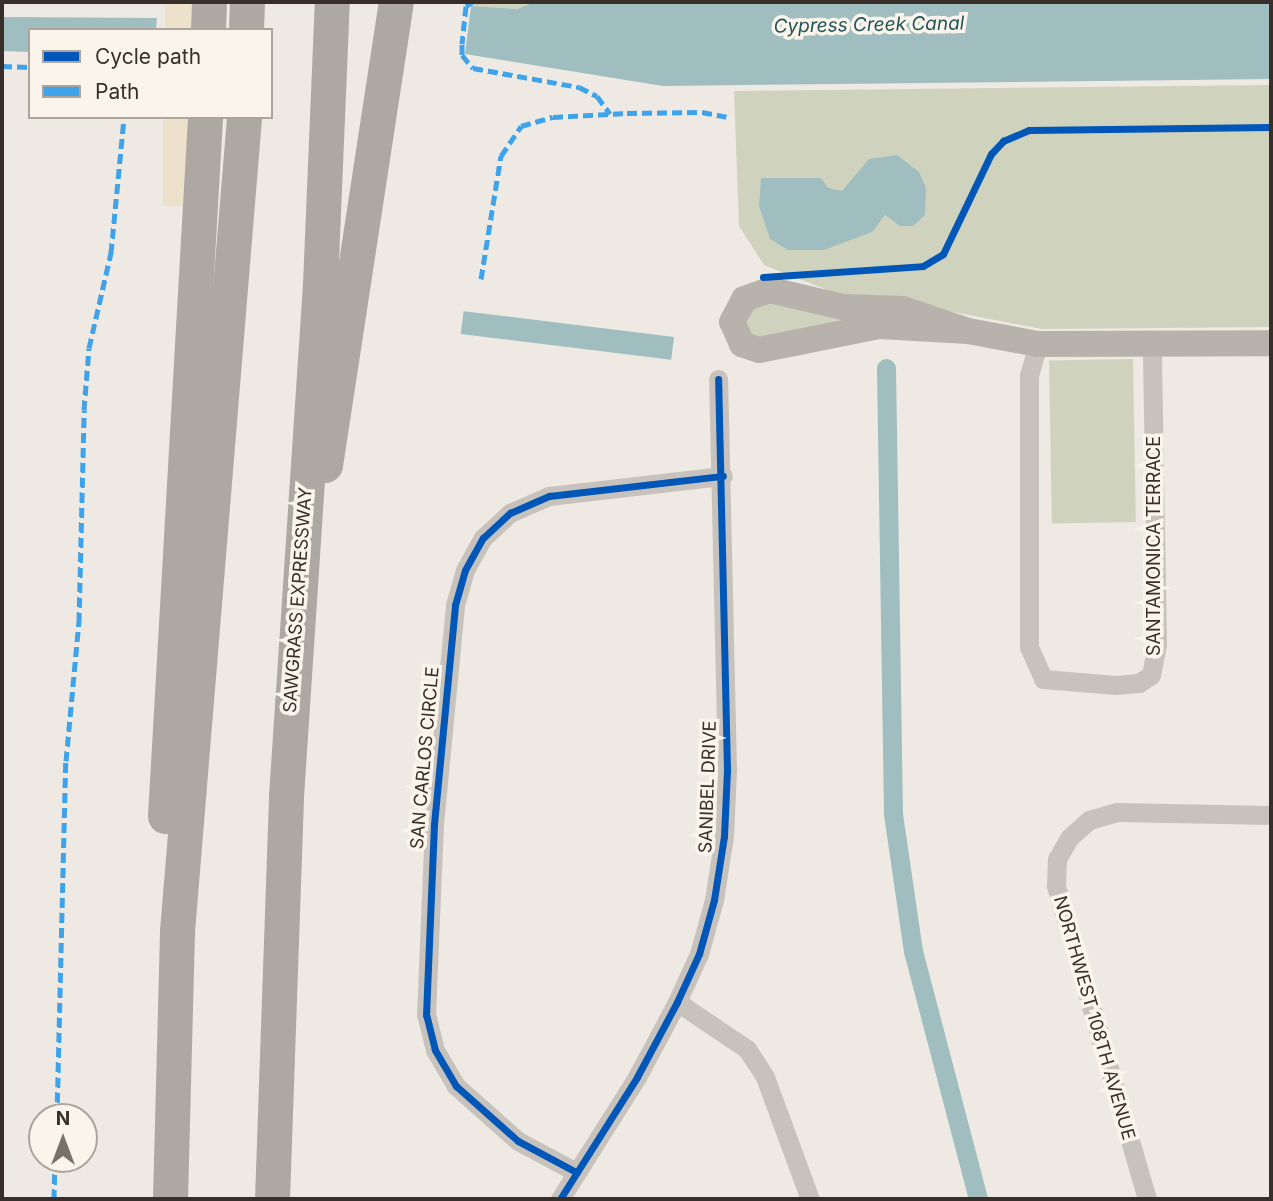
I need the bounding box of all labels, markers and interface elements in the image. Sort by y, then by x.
water label: Cypress Creek Canal [773,12,965,38]
legend [28,28,273,119]
text: Cycle path [95,44,201,69]
text: Path [95,79,140,104]
street label: SANTAMONICA TERRACE [1143,436,1165,656]
street label: SAWGRASS EXPRESSWAY [279,486,317,714]
street label: SAN CARLOS CIRCLE [406,666,444,850]
street label: SANIBEL DRIVE [695,720,721,854]
street label: NORTHWEST 108TH AVENUE [1049,894,1139,1142]
north arrow [28,1103,98,1173]
text: N [56,1107,70,1130]

